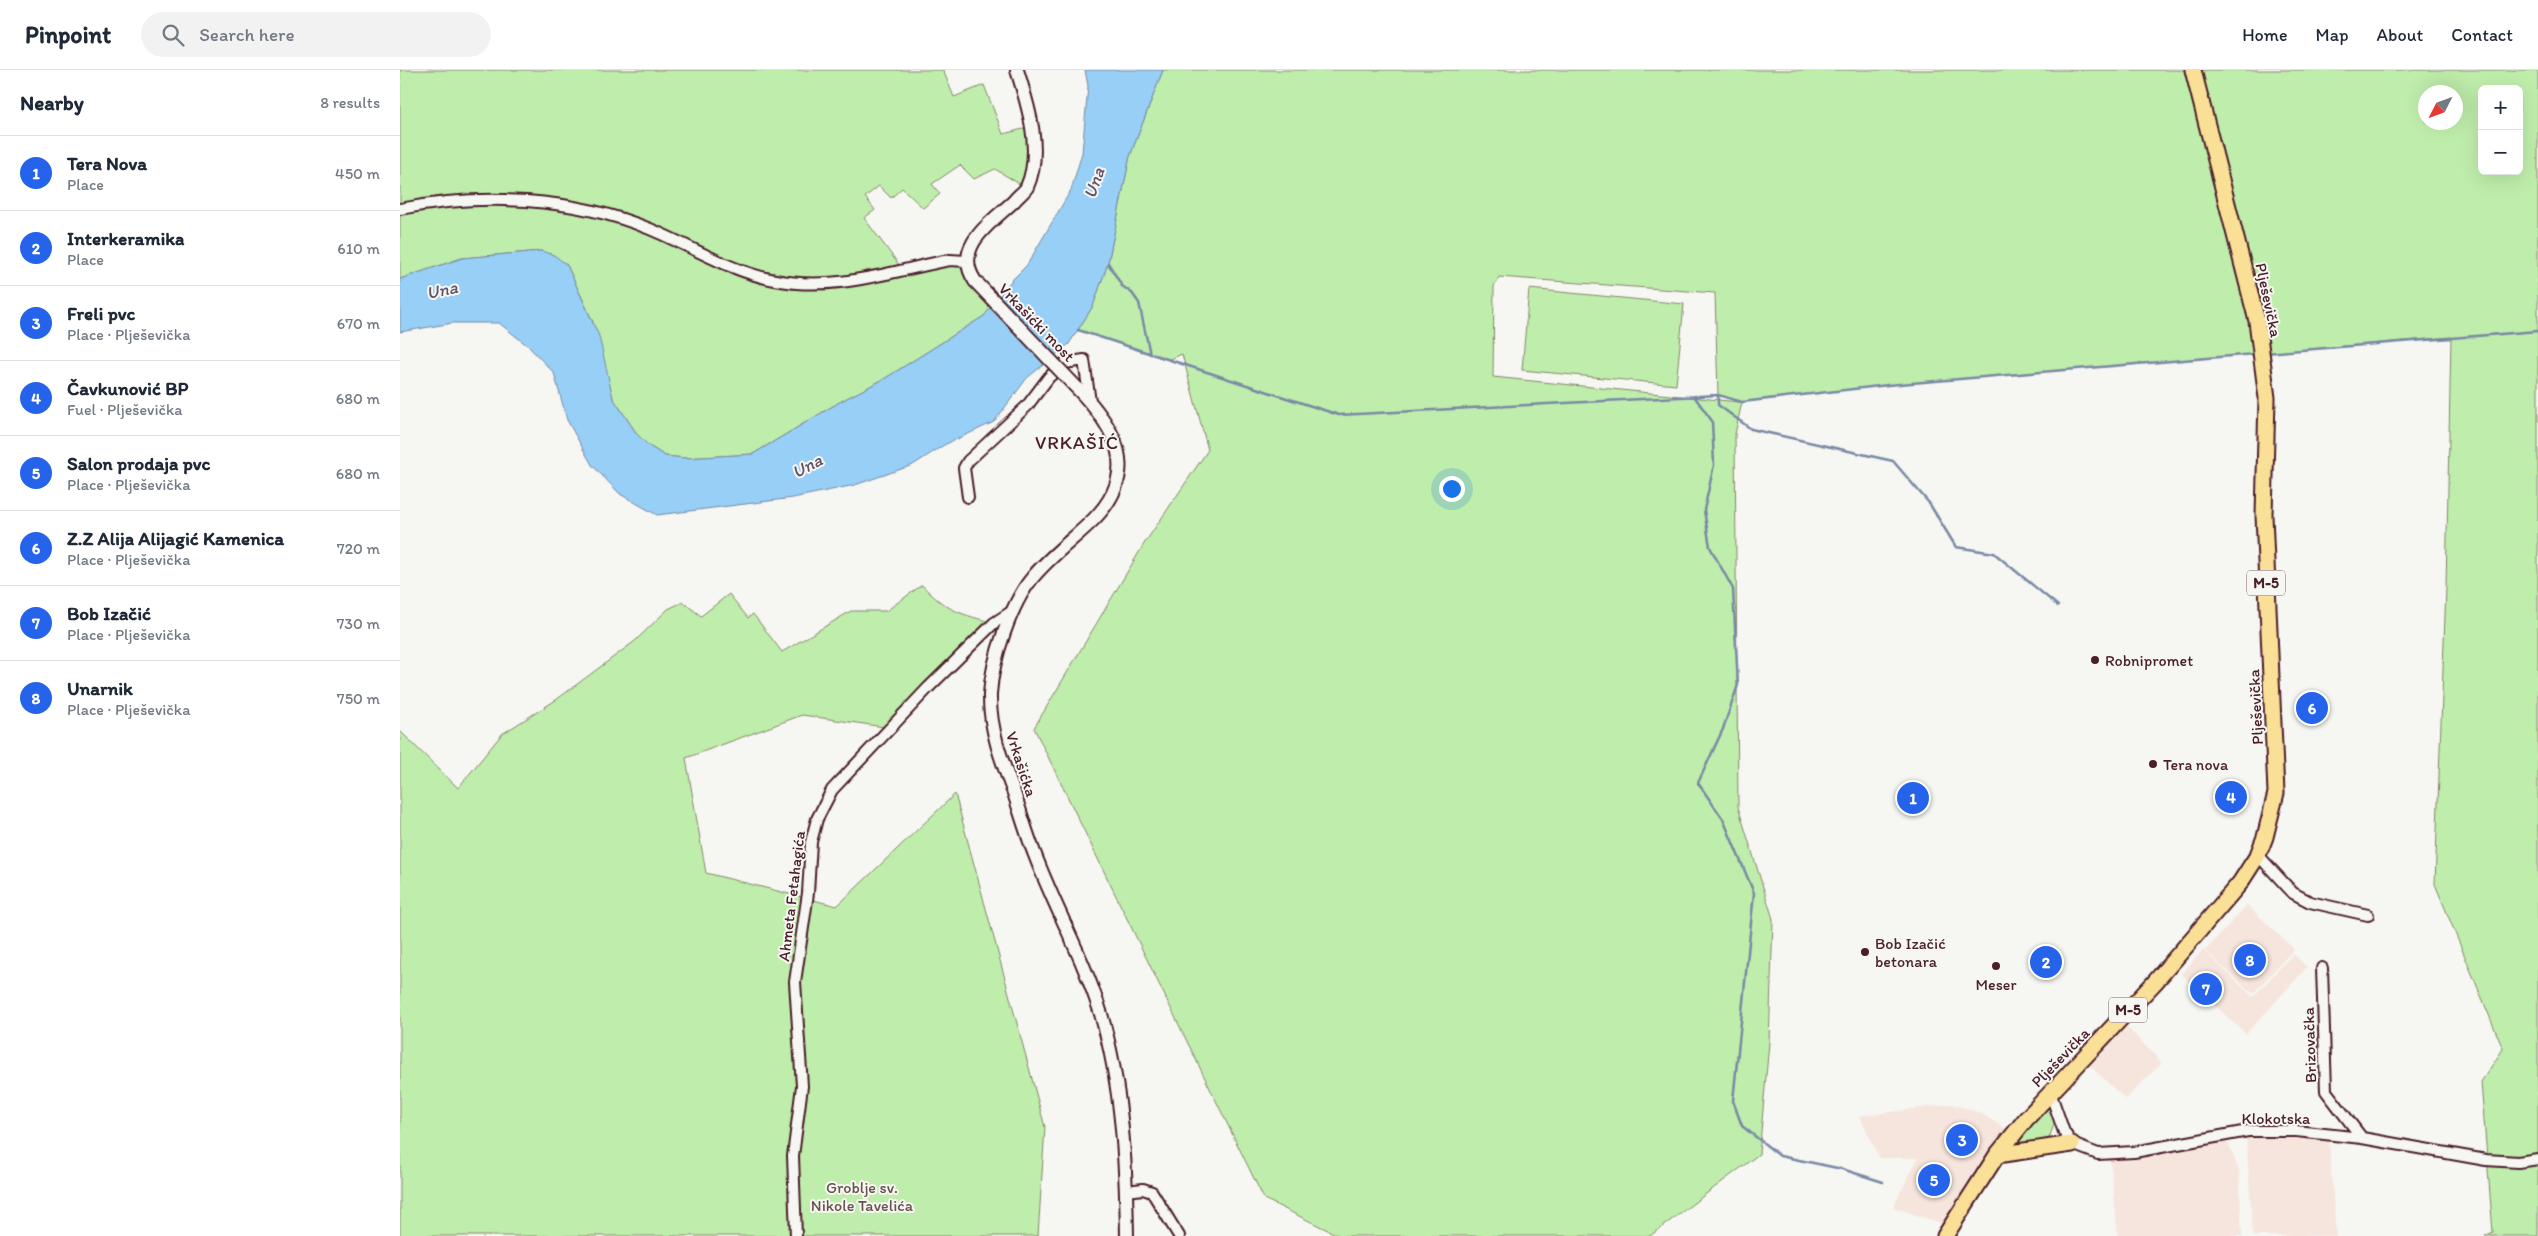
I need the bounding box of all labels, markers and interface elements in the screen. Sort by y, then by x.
search box [141,12,491,57]
text: Pinpoint [25,20,111,49]
icon: search [159,21,187,49]
text: Search here [199,23,294,46]
text: Home [2242,24,2288,46]
text: Map [2316,24,2349,46]
text: About [2377,24,2423,46]
text: Contact [2451,24,2513,46]
north arrow [2418,85,2463,130]
map controls [2478,85,2523,175]
button: + [2478,85,2523,130]
text: Nearby [20,90,84,115]
text: 8 results [320,93,380,112]
button: − [2478,130,2523,175]
text: Tera Nova [67,152,147,175]
text: 1 [32,164,40,183]
text: 450 m [335,164,380,183]
water label: Una [1078,164,1110,201]
text: Place [67,175,104,194]
text: Interkeramika [67,227,184,250]
text: 2 [32,239,40,258]
text: 610 m [337,239,380,258]
text: Place [67,250,104,269]
street label: Plješevička [2251,261,2286,340]
water label: Una [424,276,460,304]
street label: Vrkašićki most [995,279,1079,366]
text: Freli pvc [67,302,135,325]
text: 3 [32,314,40,333]
text: 670 m [337,314,380,333]
text: Place · Plješevička [67,325,190,344]
text: Čavkunović BP [67,377,188,400]
text: 4 [31,389,41,408]
text: 680 m [336,389,380,408]
text: Fuel · Plješevička [67,400,183,419]
district label: VRKAŠIĆ [1035,431,1119,454]
water label: Una [788,449,827,483]
text: Salon prodaja pvc [67,452,210,475]
text: 5 [32,464,40,483]
text: 680 m [336,464,380,483]
text: Place · Plješevička [67,475,190,494]
your location [1439,476,1465,502]
text: Z.Z Alija Alijagić Kamenica [67,527,284,550]
text: 6 [32,539,40,558]
text: 720 m [337,539,380,558]
text: Place · Plješevička [67,550,190,569]
road number: M-5 [2247,570,2285,596]
text: Bob Izačić [67,602,151,625]
text: 7 [32,614,40,633]
text: 730 m [336,614,380,633]
text: Place · Plješevička [67,625,190,644]
place label: Robnipromet [2105,651,2193,670]
marker: Robnipromet [2089,654,2101,666]
street label: Plješevička [2244,668,2267,745]
text: Unarnik [67,677,133,700]
text: 8 [32,689,40,708]
text: 750 m [337,689,380,708]
pin: 6 [2296,689,2328,727]
text: Place · Plješevička [67,700,190,719]
street label: Vrkašićka [1002,729,1041,800]
place label: Tera nova [2163,755,2229,774]
marker: Tera nova [2147,758,2159,770]
pin: 4 [2215,778,2247,816]
pin: 1 [1897,779,1929,817]
street label: Ahmeta Fetahagića [774,829,809,962]
place label: Bob Izačić betonara [1875,934,1946,971]
pin: 8 [2234,941,2266,979]
pin: 2 [2030,943,2062,981]
marker: Bob Izačić betonara [1859,946,1871,958]
marker: Meser [1990,960,2002,972]
pin: 7 [2190,970,2222,1008]
place label: Meser [1976,975,2016,994]
road number: M-5 [2109,998,2147,1022]
street label: Brizovačka [2299,1006,2320,1083]
street label: Plješevička [2027,1023,2094,1091]
street label: Klokotska [2242,1109,2311,1128]
pin: 3 [1946,1121,1978,1159]
pin: 5 [1918,1161,1950,1199]
park label: Groblje sv. Nikole Tavelića [811,1178,914,1215]

